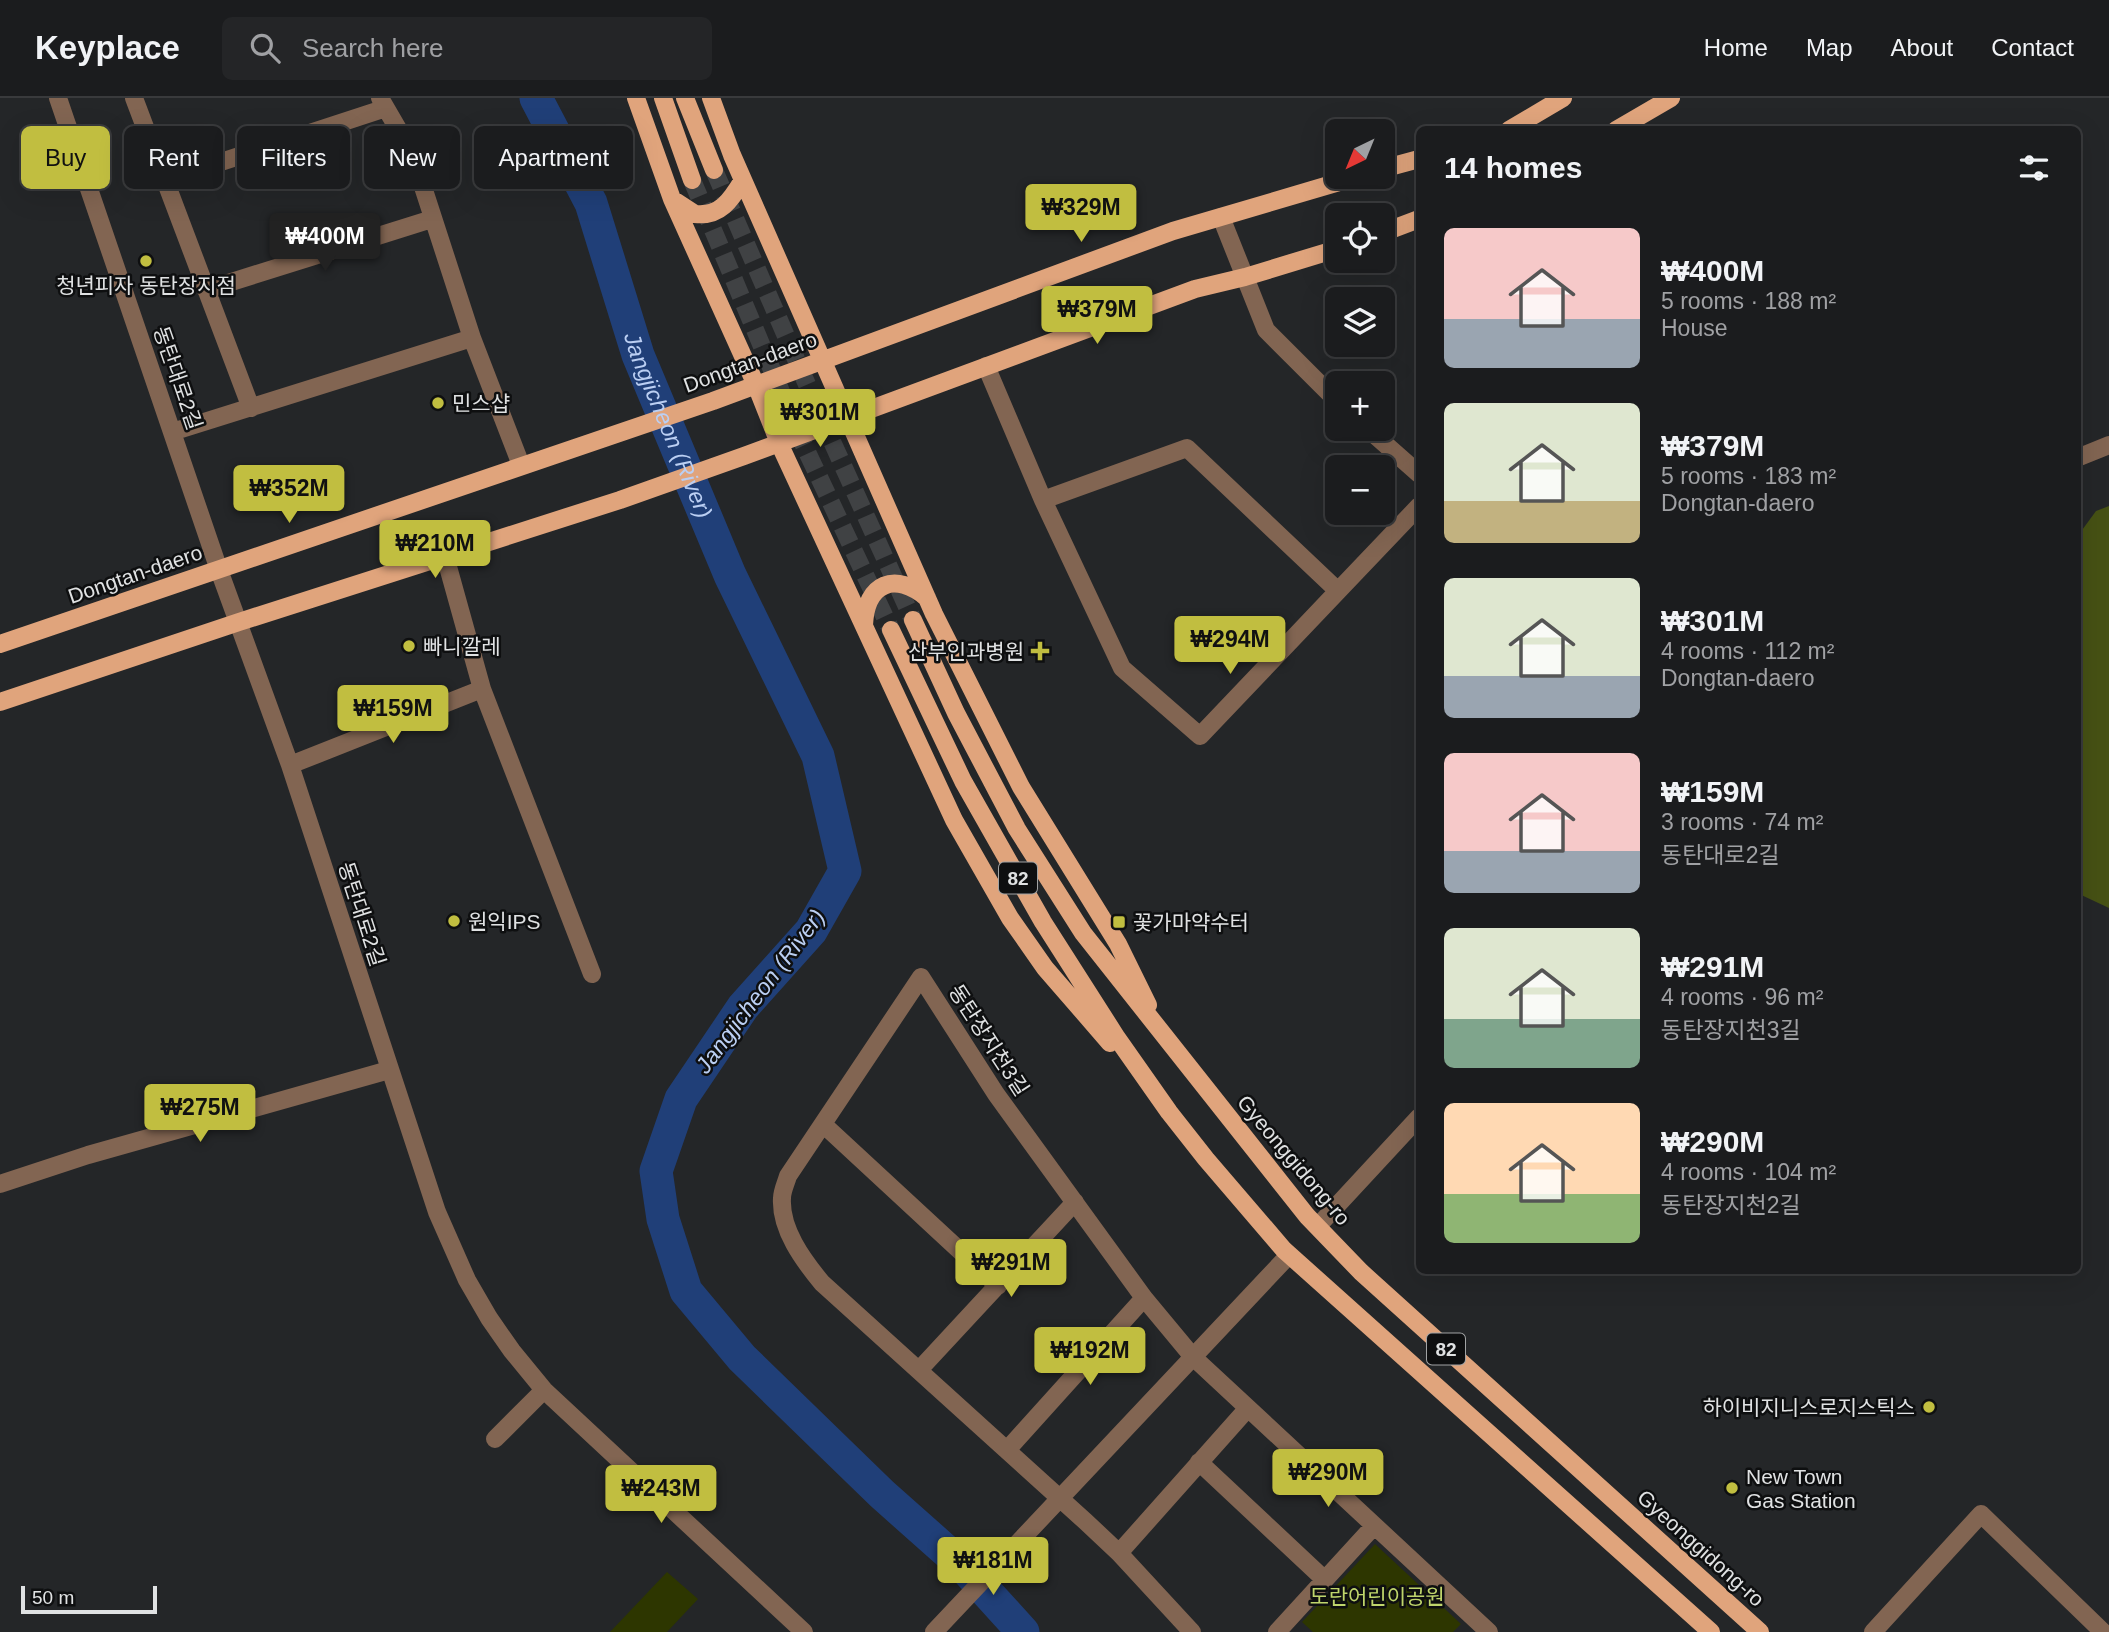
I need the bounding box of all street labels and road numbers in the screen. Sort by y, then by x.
street label: 동탄대로2길 [150,323,206,433]
street label: Dongtan-daero [680,327,820,397]
street label: Dongtan-daero [65,540,205,608]
street label: 동탄대로2길 [334,859,390,969]
road number: 82 [999,862,1037,894]
street label: 동탄장지천3길 [945,980,1033,1100]
street label: Gyeonggidong-ro [1233,1090,1355,1230]
road number: 82 [1427,1334,1465,1364]
street label: Gyeonggidong-ro [1633,1485,1769,1611]

